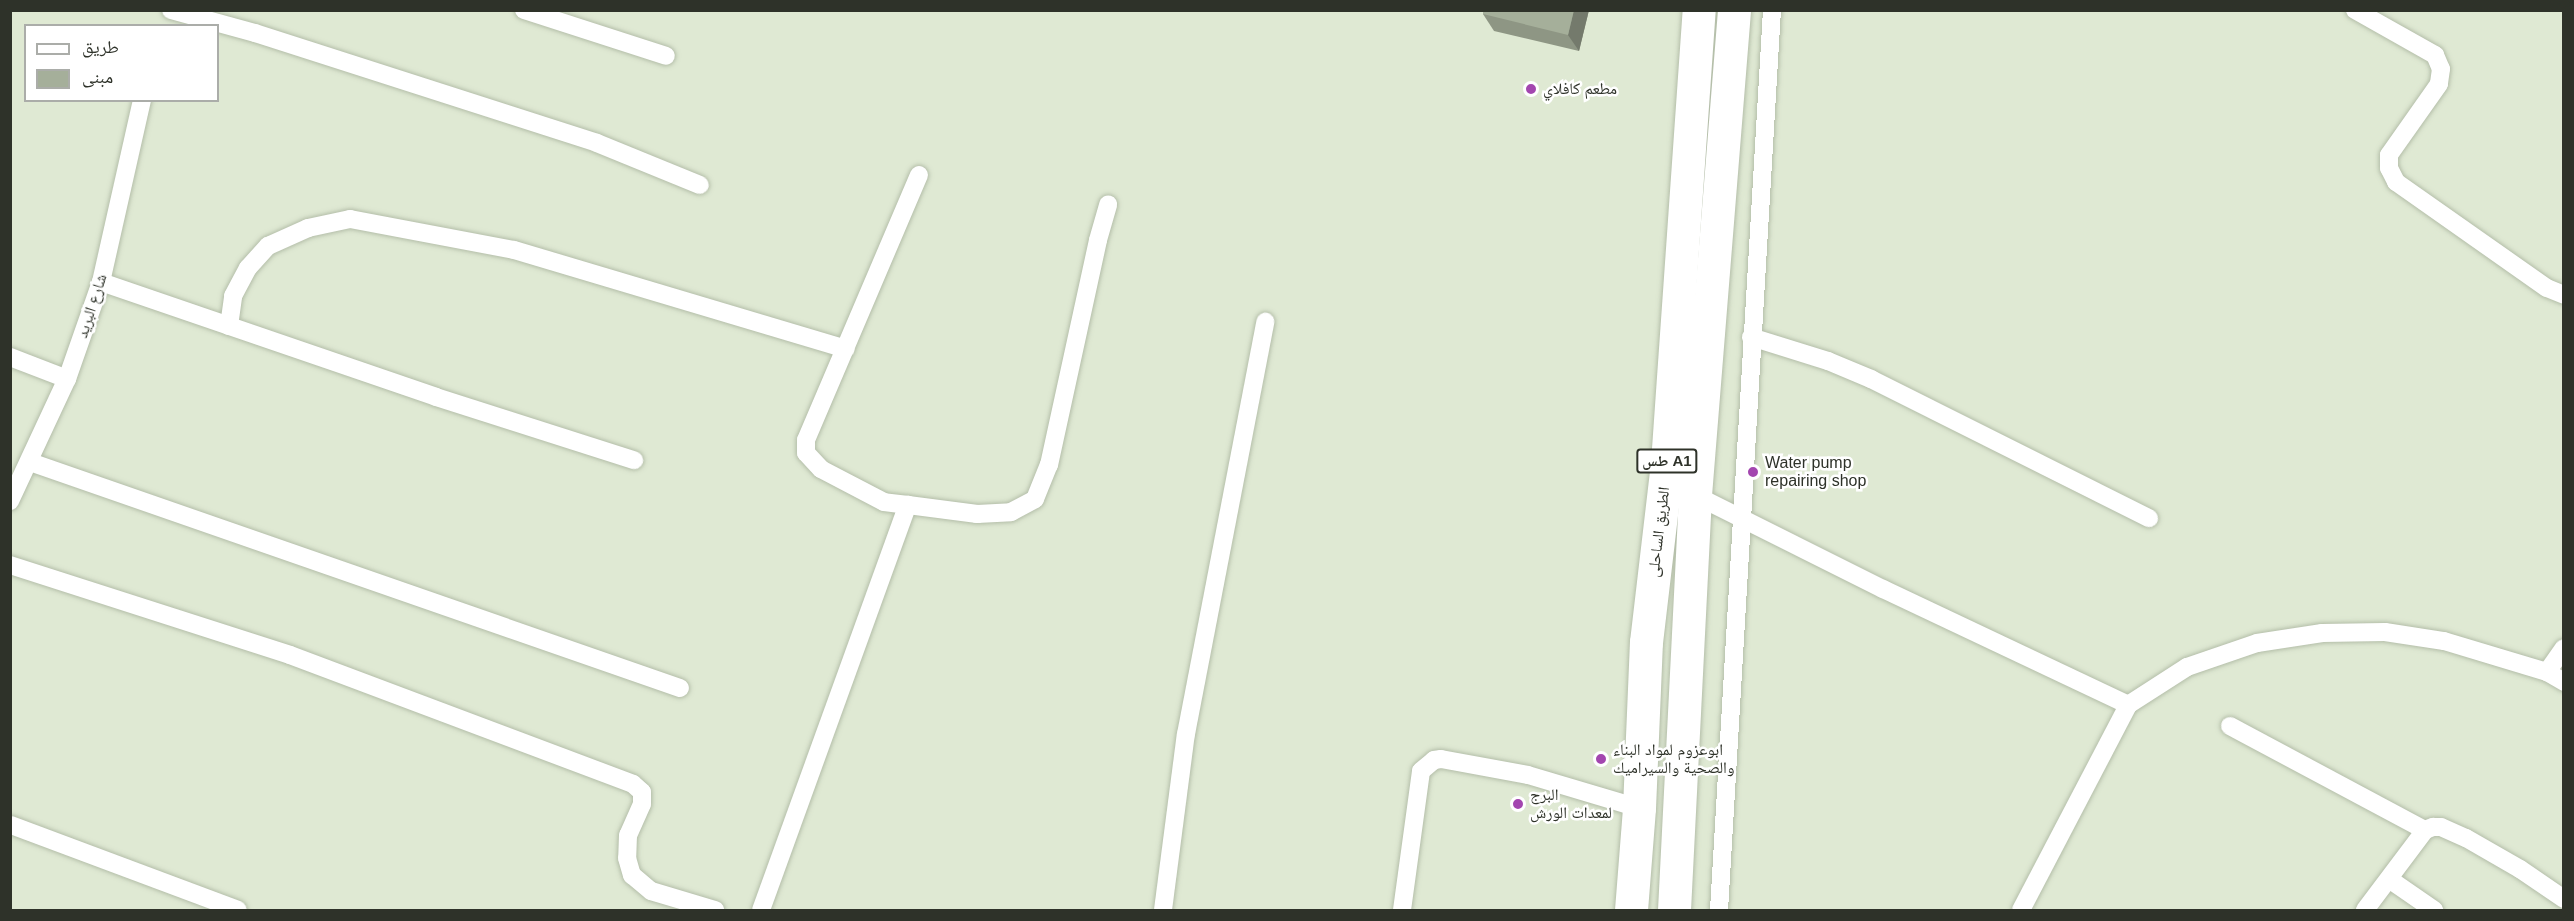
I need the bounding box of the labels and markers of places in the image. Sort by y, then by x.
place label: مطعم كافلاي [1543,79,1617,99]
marker: مطعم كافلاي [1524,82,1538,96]
place label: Water pump repairing shop [1765,453,1866,491]
marker: Water pump repairing shop [1746,465,1760,479]
place label: ابوعزوم لمواد البناء والصحية والسيراميك [1613,740,1734,778]
marker: ابوعزوم لمواد البناء والصحية والسيراميك [1594,752,1608,766]
place label: البرج لمعدات الورش [1530,785,1612,823]
marker: البرج لمعدات الورش [1511,797,1525,811]

